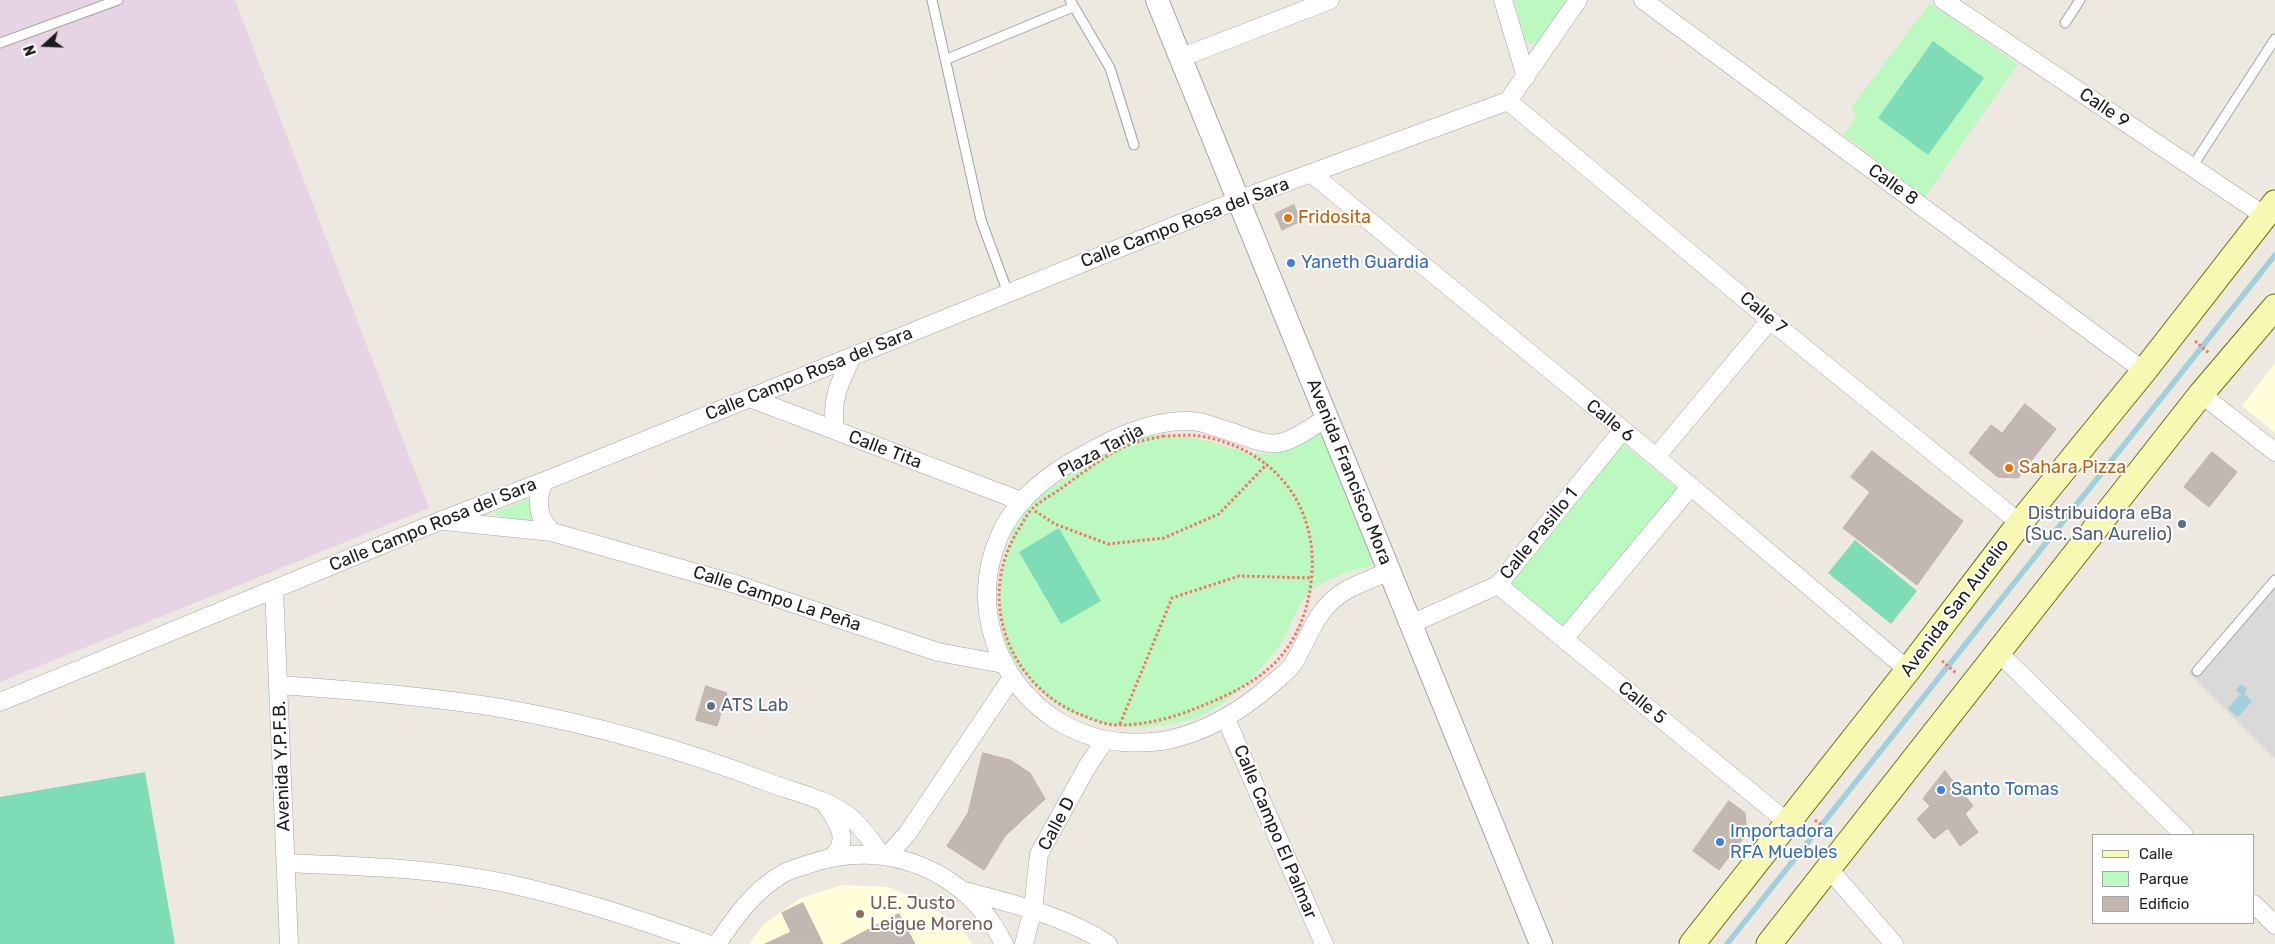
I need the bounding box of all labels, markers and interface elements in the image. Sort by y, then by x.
north arrow [20,20,70,70]
text: N [21,43,40,58]
street label: Calle 9 [2075,83,2133,133]
street label: Calle 8 [1864,160,1922,210]
street label: Calle Campo Rosa del Sara [1078,173,1292,273]
place label: Fridosita [1298,207,1371,229]
marker: Fridosita [1282,212,1294,224]
place label: Yaneth Guardia [1301,252,1429,274]
marker: Yaneth Guardia [1285,257,1297,269]
street label: Calle 7 [1735,287,1791,339]
street label: Calle Campo Rosa del Sara [702,323,916,425]
street label: Avenida Francisco Mora [1302,376,1396,568]
street label: Calle 6 [1581,395,1639,447]
street label: Plaza Tarija [1055,419,1147,483]
street label: Calle Tita [845,426,925,474]
place label: Sahara Pizza [2019,457,2126,479]
marker: Sahara Pizza [2003,462,2015,474]
street label: Calle Campo Rosa del Sara [326,474,540,576]
street label: Calle Pasillo 1 [1496,484,1582,584]
place label: Distribuidora eBa (Suc. San Aurelio) [2025,503,2172,546]
marker: Distribuidora eBa (Suc. San Aurelio) [2176,518,2188,530]
street label: Avenida San Aurelio [1896,535,2014,681]
street label: Calle Campo La Peña [690,562,864,636]
street label: Calle 5 [1614,677,1670,729]
place label: ATS Lab [721,695,788,717]
street label: Avenida Y.P.F.B. [269,700,295,832]
marker: ATS Lab [705,700,717,712]
street label: Calle Campo El Palmar [1229,742,1321,922]
place label: Santo Tomas [1951,779,2059,801]
marker: Santo Tomas [1935,784,1947,796]
street label: Calle D [1034,794,1080,854]
place label: Importadora RFA Muebles [1730,821,1838,864]
legend [2092,834,2255,924]
marker: Importadora RFA Muebles [1714,836,1726,848]
text: Calle [2139,845,2173,863]
text: Parque [2139,870,2189,888]
place label: U.E. Justo Leigue Moreno [870,893,993,936]
text: Edificio [2139,895,2189,913]
marker: U.E. Justo Leigue Moreno [854,908,866,920]

